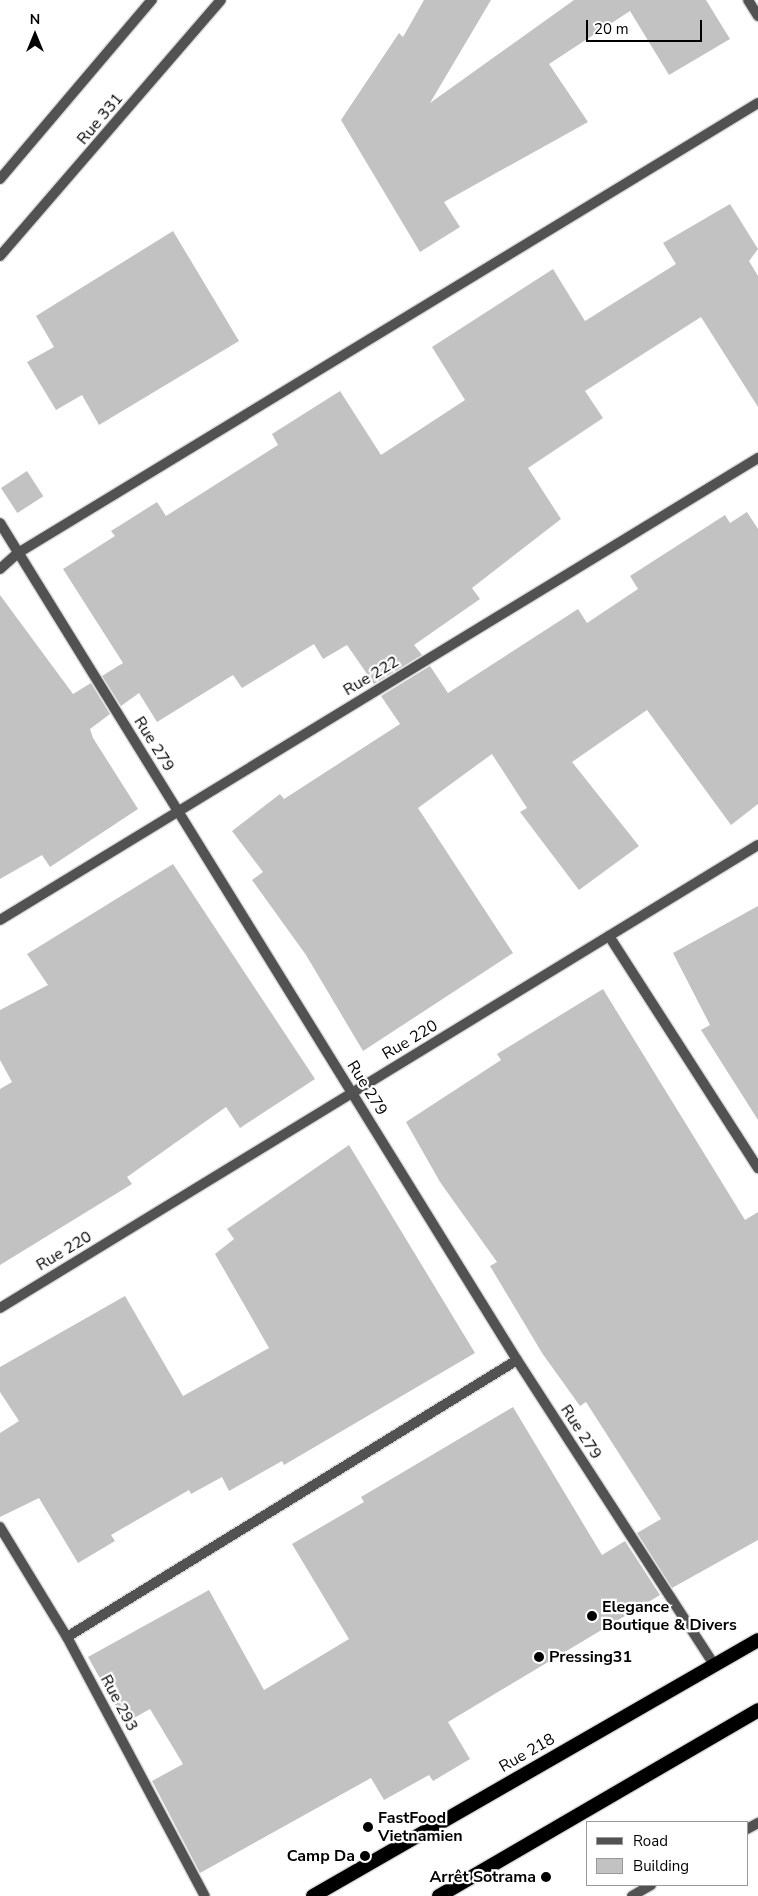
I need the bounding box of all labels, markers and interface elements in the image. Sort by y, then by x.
north arrow [10,10,60,60]
text: N [30,10,40,29]
scale bar [588,10,704,42]
text: 20 m [594,19,629,39]
street label: Rue 331 [73,89,127,149]
street label: Rue 222 [340,652,402,700]
street label: Rue 279 [130,713,178,775]
street label: Rue 220 [379,1016,441,1064]
street label: Rue 279 [343,1057,391,1119]
street label: Rue 220 [33,1227,95,1275]
street label: Rue 279 [556,1401,606,1463]
place label: Elegance Boutique & Divers [602,1597,737,1635]
marker: Elegance Boutique & Divers [586,1610,598,1622]
place label: Pressing31 [549,1647,632,1667]
marker: Pressing31 [533,1651,545,1663]
street label: Rue 293 [96,1672,142,1734]
street label: Rue 218 [496,1729,558,1777]
place label: FastFood Vietnamien [378,1808,463,1846]
marker: FastFood Vietnamien [362,1821,374,1833]
legend [586,1821,748,1886]
text: Road [633,1831,668,1851]
place label: Camp Da [287,1846,355,1866]
marker: Camp Da [359,1850,371,1862]
text: Building [633,1856,689,1876]
place label: Arrêt Sotrama [429,1867,536,1887]
marker: Arrêt Sotrama [540,1871,552,1883]

